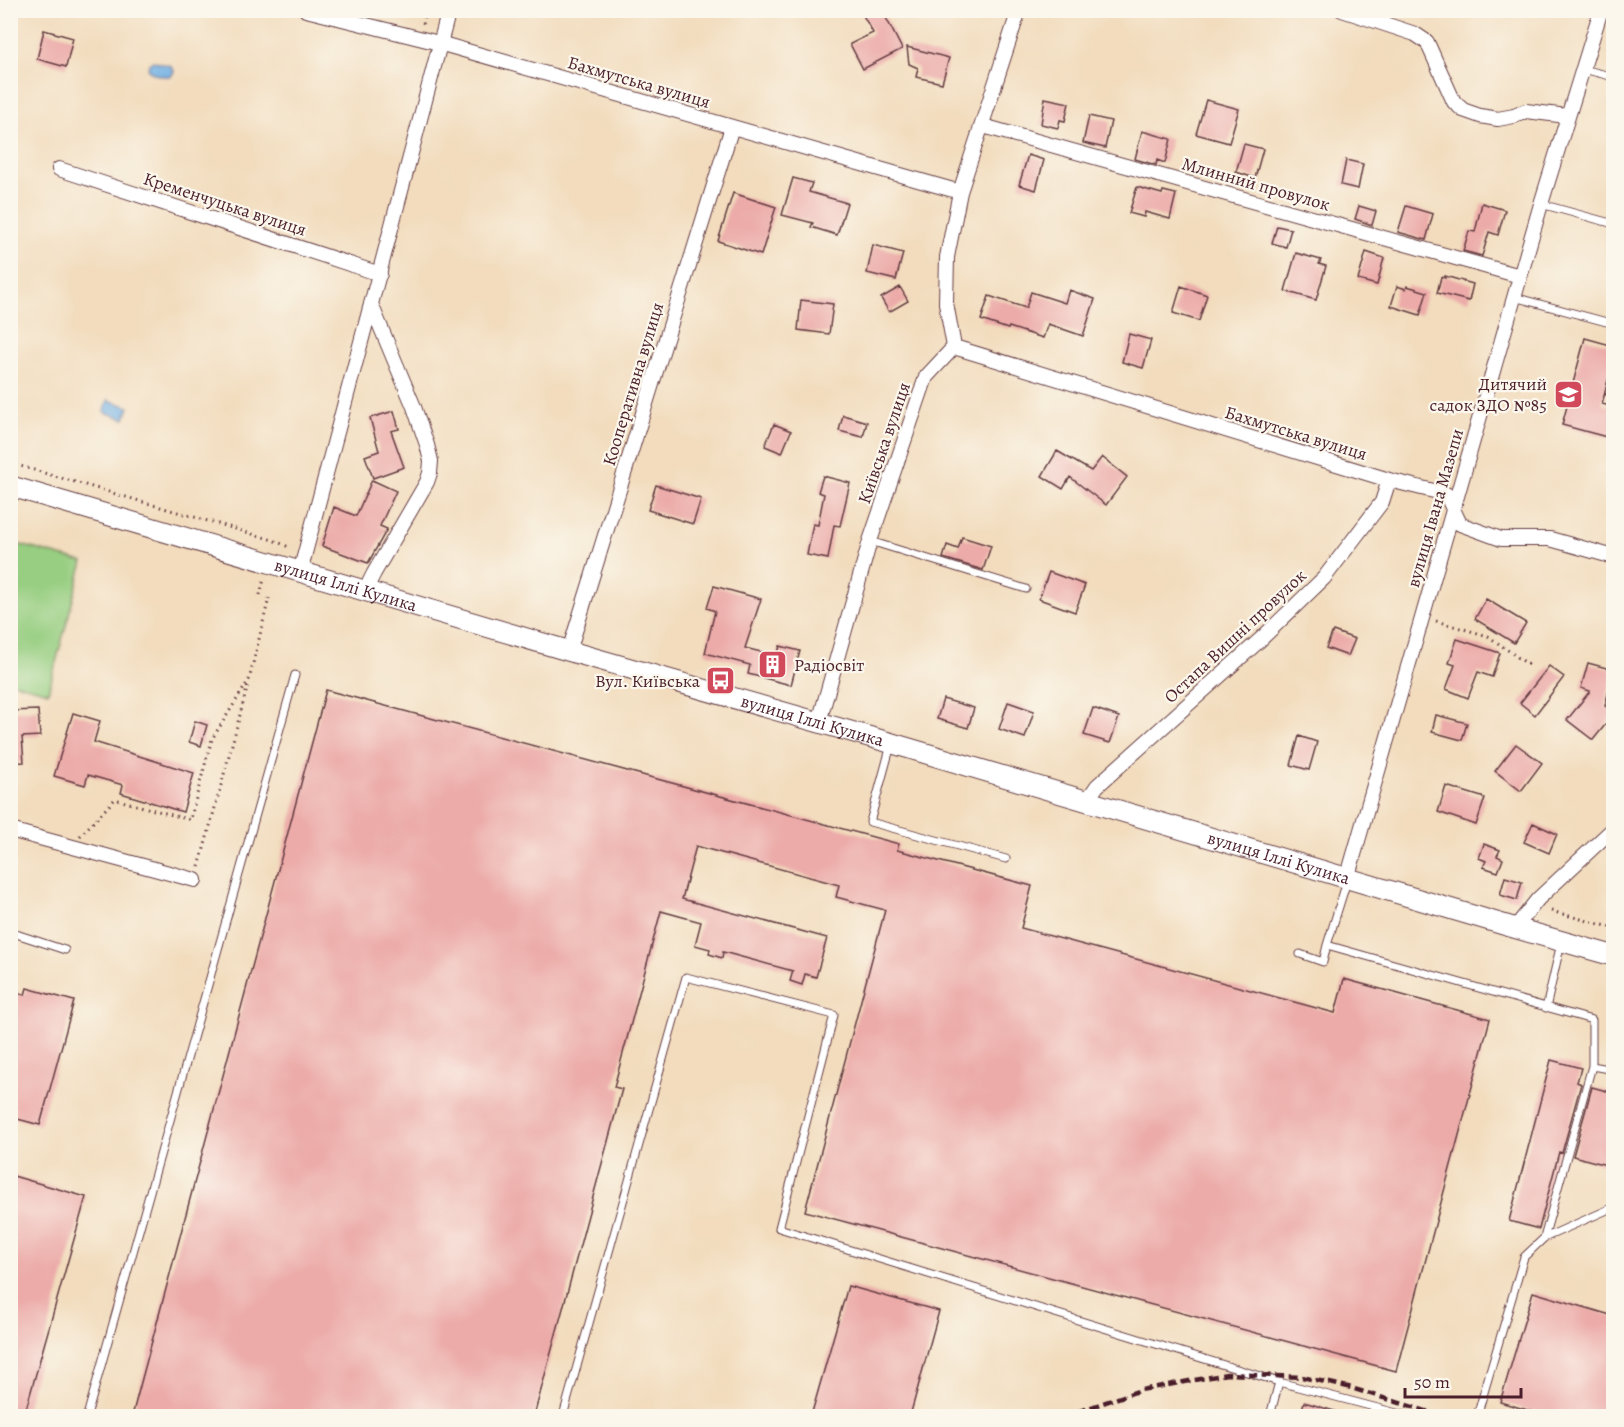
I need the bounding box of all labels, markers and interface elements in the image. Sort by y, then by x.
street label: Бахмутська вулиця [565,50,713,114]
street label: Млинний провулок [1179,151,1333,217]
street label: Кременчуцька вулиця [140,166,310,242]
street label: Кооперативна вулиця [597,299,669,469]
place label: Дитячий садок ЗДО №85 [1430,372,1547,417]
school or university icon: Дитячий садок ЗДО №85 [1552,378,1584,410]
street label: Київська вулиця [852,379,916,507]
street label: Бахмутська вулиця [1222,400,1370,466]
street label: вулиця Івана Мазепи [1401,426,1469,590]
street label: вулиця Іллі Кулика [272,553,420,618]
street label: Остапа Вишні провулок [1159,564,1311,708]
building icon: Радіосвіт [757,649,789,681]
place label: Радіосвіт [794,653,864,677]
bus stop icon: Вул. Київська [705,665,737,697]
place label: Вул. Київська [595,669,701,693]
street label: вулиця Іллі Кулика [738,689,887,753]
street label: вулиця Іллі Кулика [1204,825,1353,891]
scale bar [1405,1361,1520,1399]
text: 50 m [1414,1370,1450,1394]

